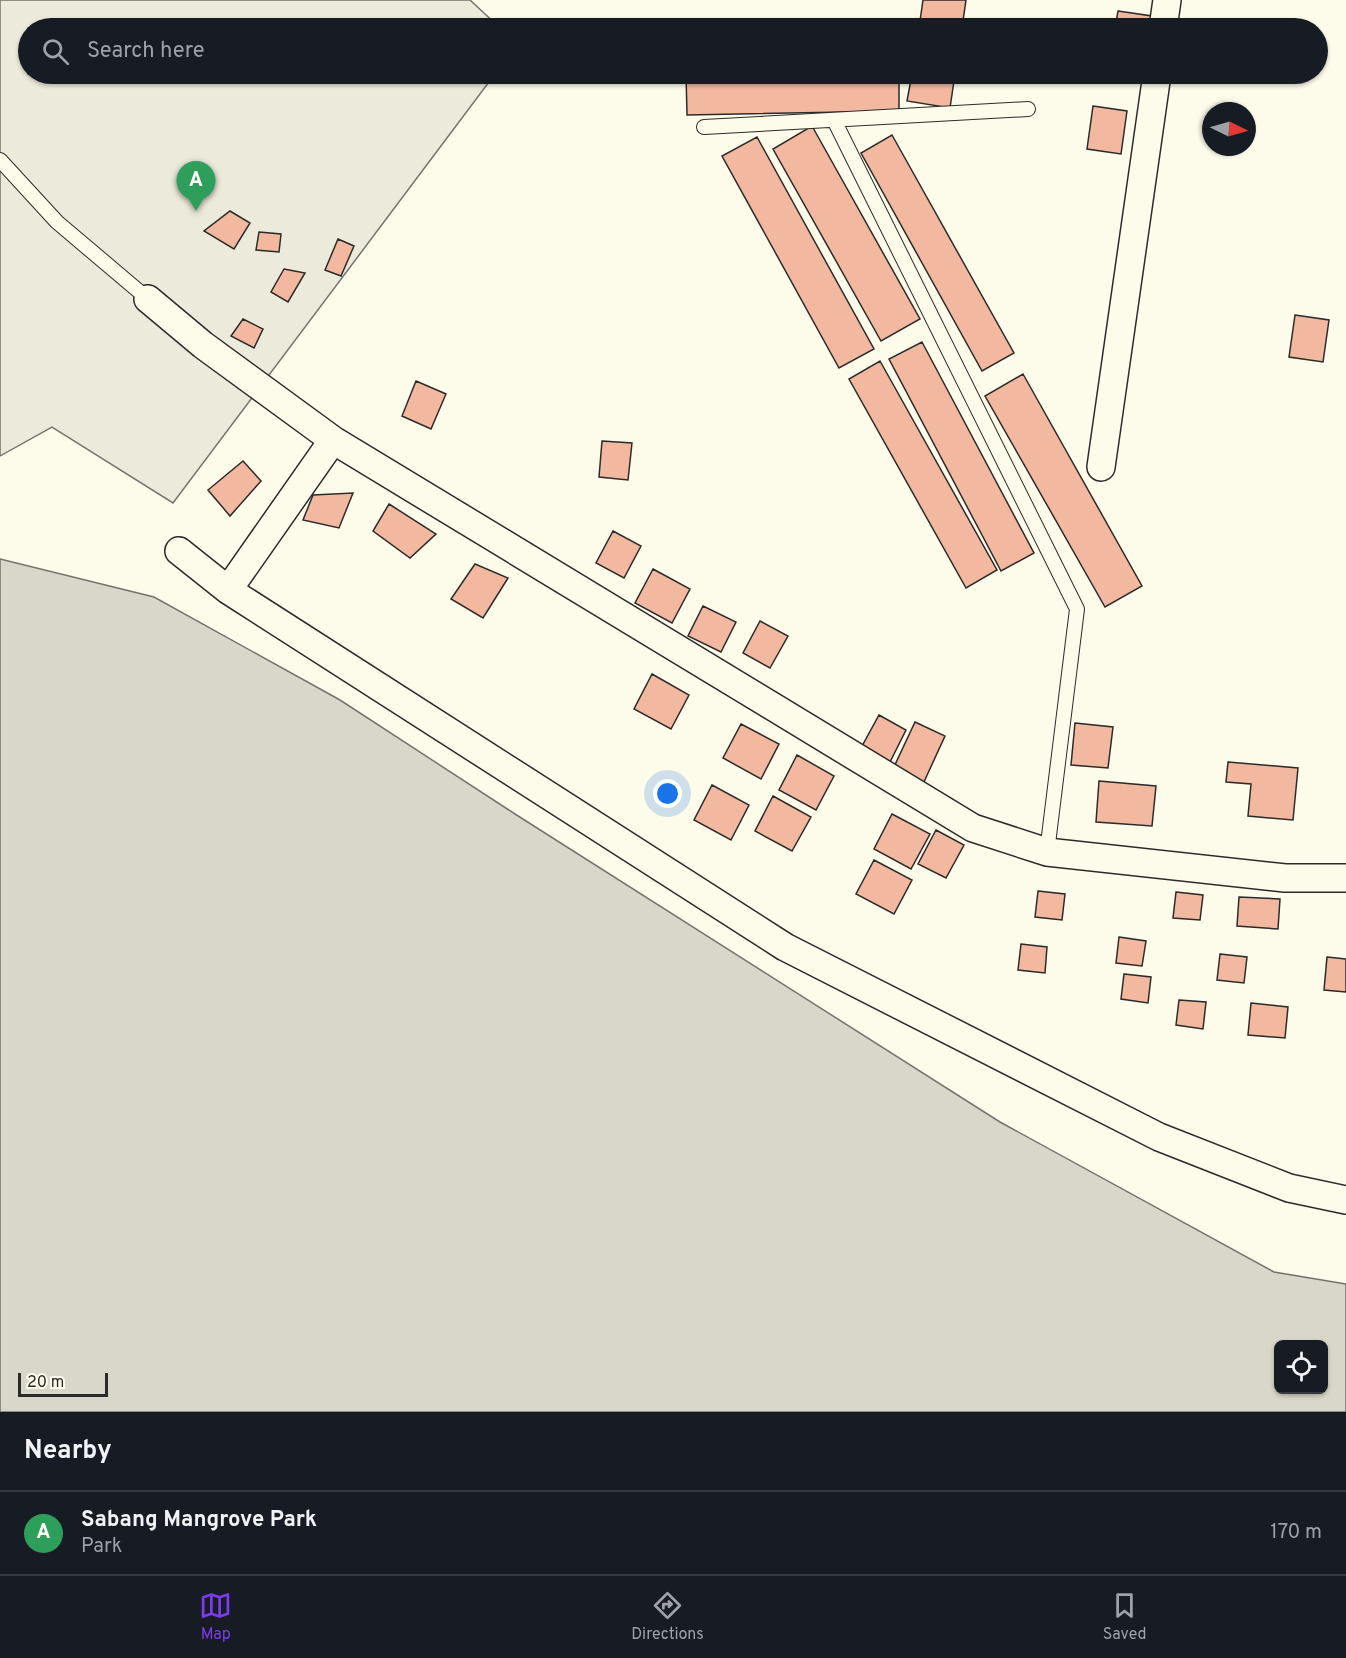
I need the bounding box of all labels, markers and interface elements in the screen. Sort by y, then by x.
search box [18,18,1328,84]
icon: search [39,35,72,68]
text: Search here [87,38,205,65]
north arrow [1202,102,1256,156]
pin: A [176,162,216,211]
your location [653,779,682,808]
map controls [1274,1340,1328,1394]
button: locate [1274,1340,1328,1394]
scale bar [18,1370,108,1398]
text: 20 m [27,1373,64,1393]
text: Nearby [24,1435,112,1468]
text: Sabang Mangrove Park [81,1507,317,1534]
text: A [36,1520,51,1546]
text: 170 m [1270,1520,1322,1546]
text: Park [81,1534,122,1560]
tab: Map [199,1589,232,1645]
tab: Directions [631,1589,704,1645]
tab: Saved [1103,1589,1147,1645]

